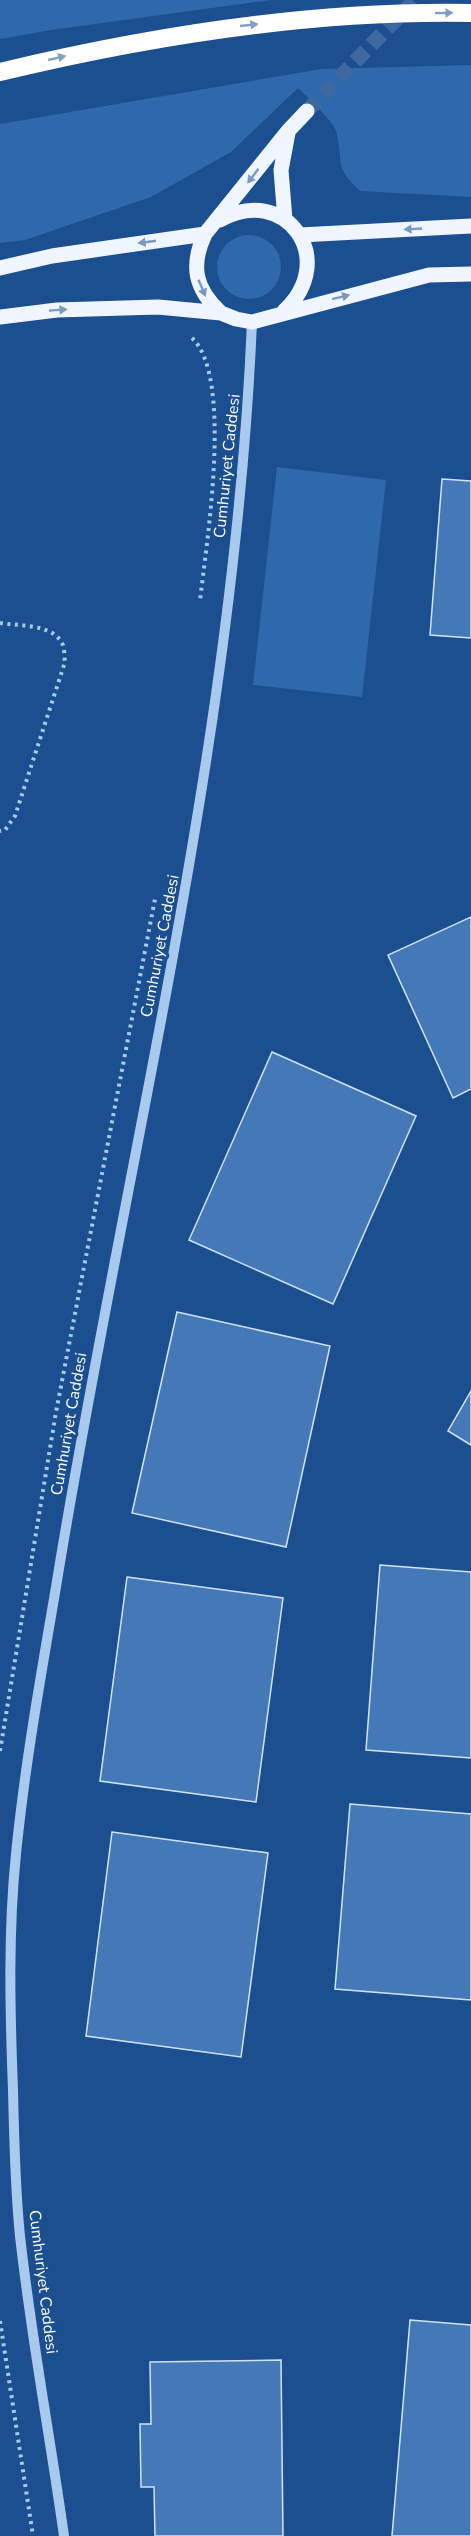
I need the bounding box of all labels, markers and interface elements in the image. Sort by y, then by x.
one-way arrow [434,8,453,18]
one-way arrow [240,20,259,30]
one-way arrow [48,53,66,63]
one-way arrow [246,168,259,184]
one-way arrow [403,225,422,234]
one-way arrow [138,238,157,247]
one-way arrow [197,279,207,297]
one-way arrow [332,292,350,302]
one-way arrow [49,306,68,315]
street label: Cumhuriyet Caddesi [208,393,246,539]
street label: Cumhuriyet Caddesi [135,873,185,1019]
street label: Cumhuriyet Caddesi [46,1351,92,1497]
street label: Cumhuriyet Caddesi [23,2209,63,2355]

